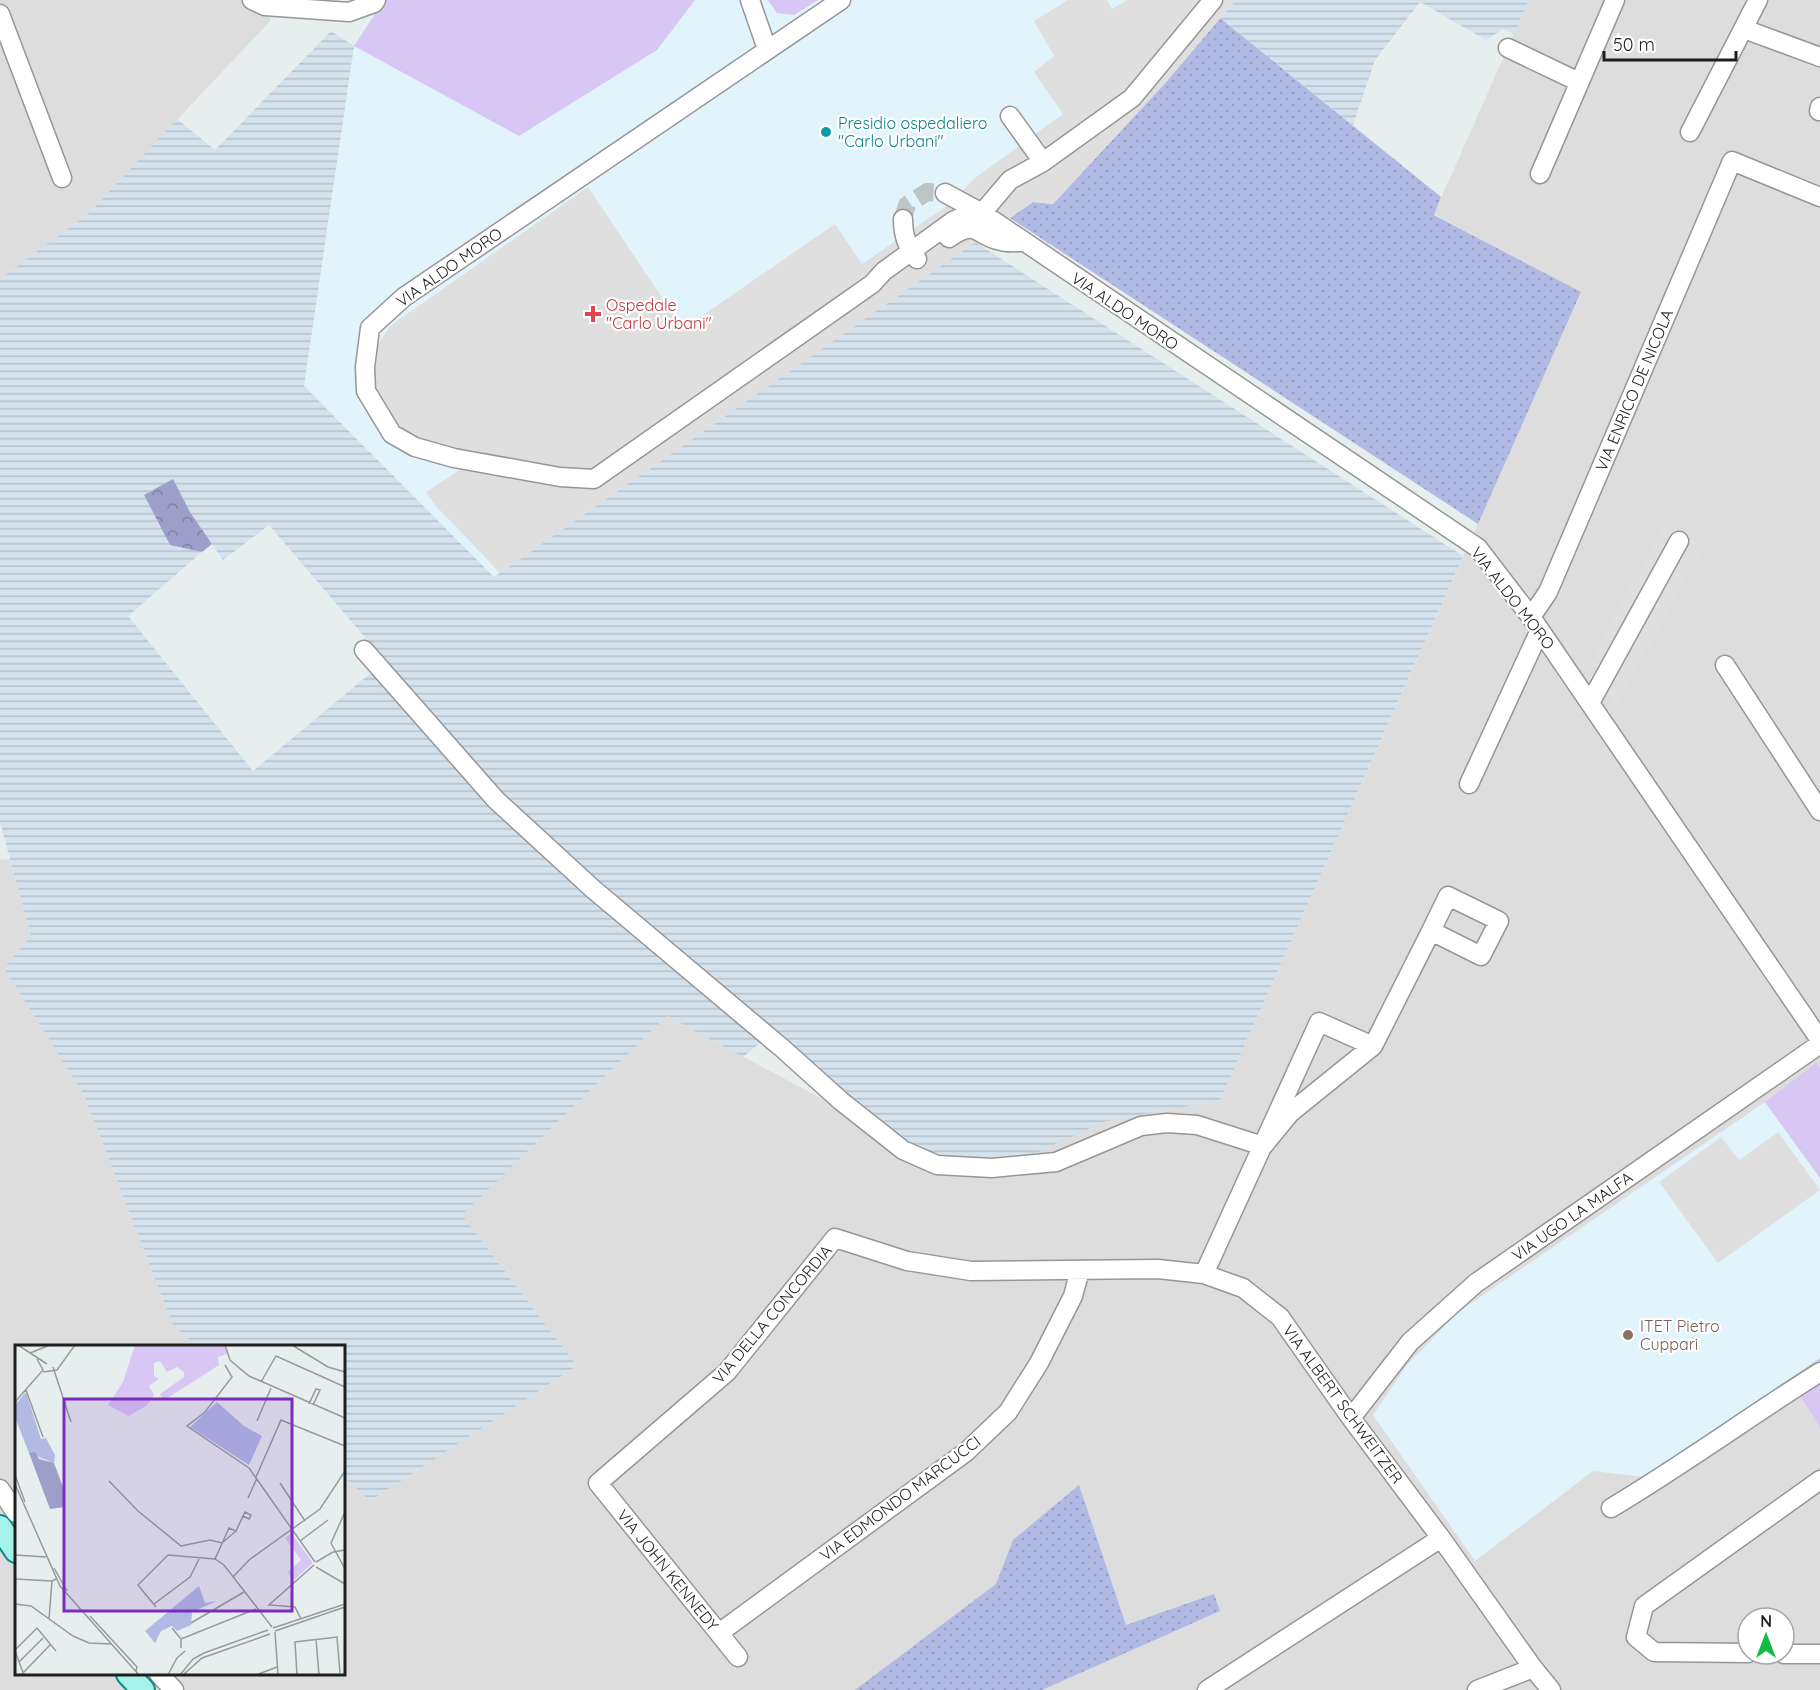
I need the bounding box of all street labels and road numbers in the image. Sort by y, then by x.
street label: VIA ALDO MORO [392,223,506,311]
street label: VIA ALDO MORO [1068,268,1182,354]
street label: VIA ENRICO DE NICOLA [1591,306,1677,474]
street label: VIA ALDO MORO [1467,543,1559,653]
street label: VIA UGO LA MALFA [1508,1167,1636,1265]
street label: VIA DELLA CONCORDIA [708,1240,836,1388]
street label: VIA ALBERT SCHWEITZER [1279,1321,1407,1487]
street label: VIA EDMONDO MARCUCCI [816,1431,984,1565]
street label: VIA JOHN KENNEDY [613,1505,723,1635]

